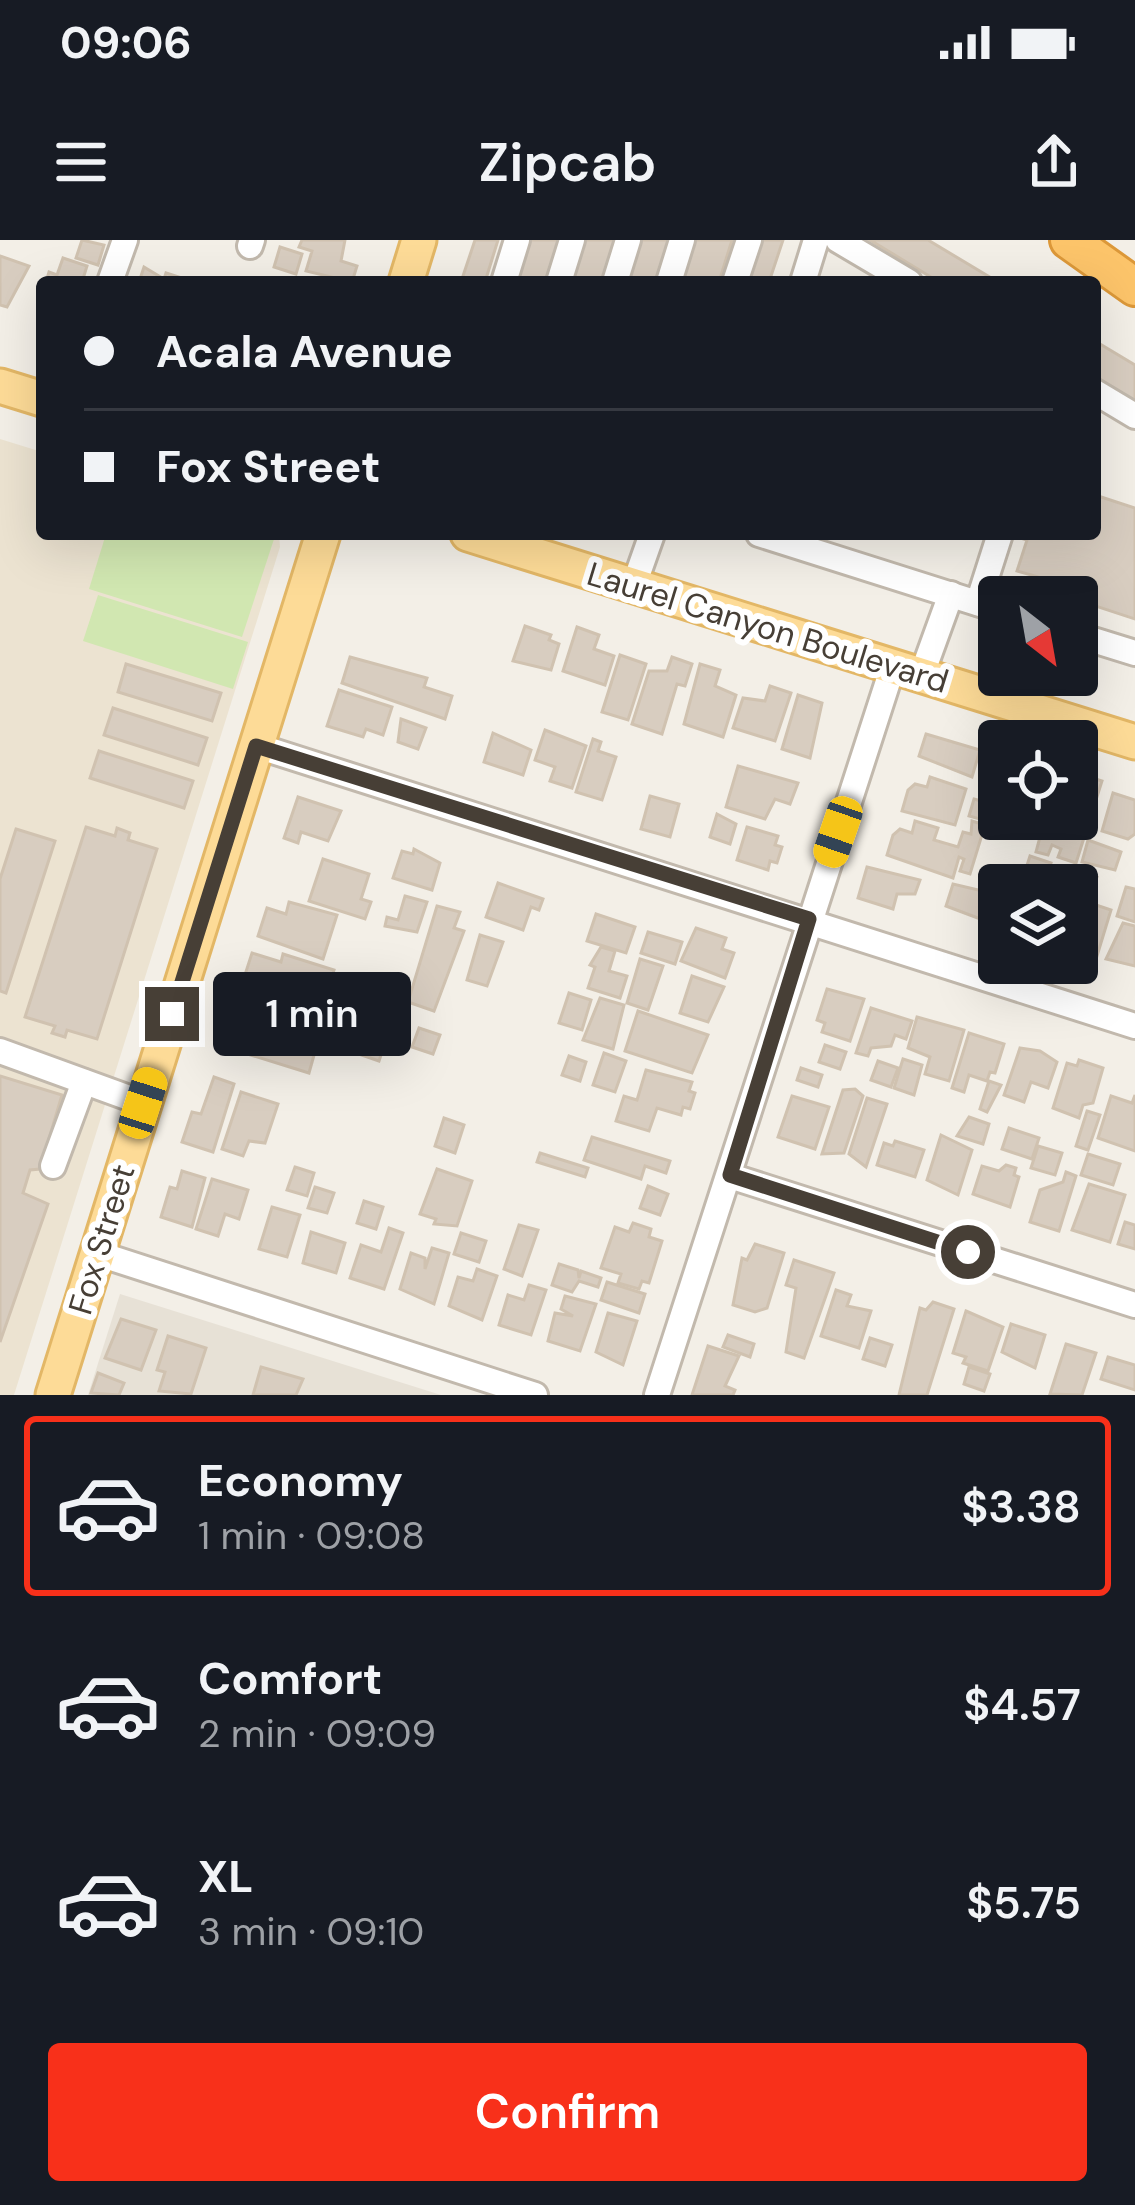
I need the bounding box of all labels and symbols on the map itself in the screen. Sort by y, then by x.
street label: Laurel Canyon Boulevard [582,552,954,703]
north arrow [978,576,1098,696]
car [809,792,867,872]
callout: 1 min [214,972,412,1056]
route end [145,987,199,1041]
car [115,1063,171,1143]
street label: Fox Street [58,1159,145,1319]
route start [941,1225,995,1279]

